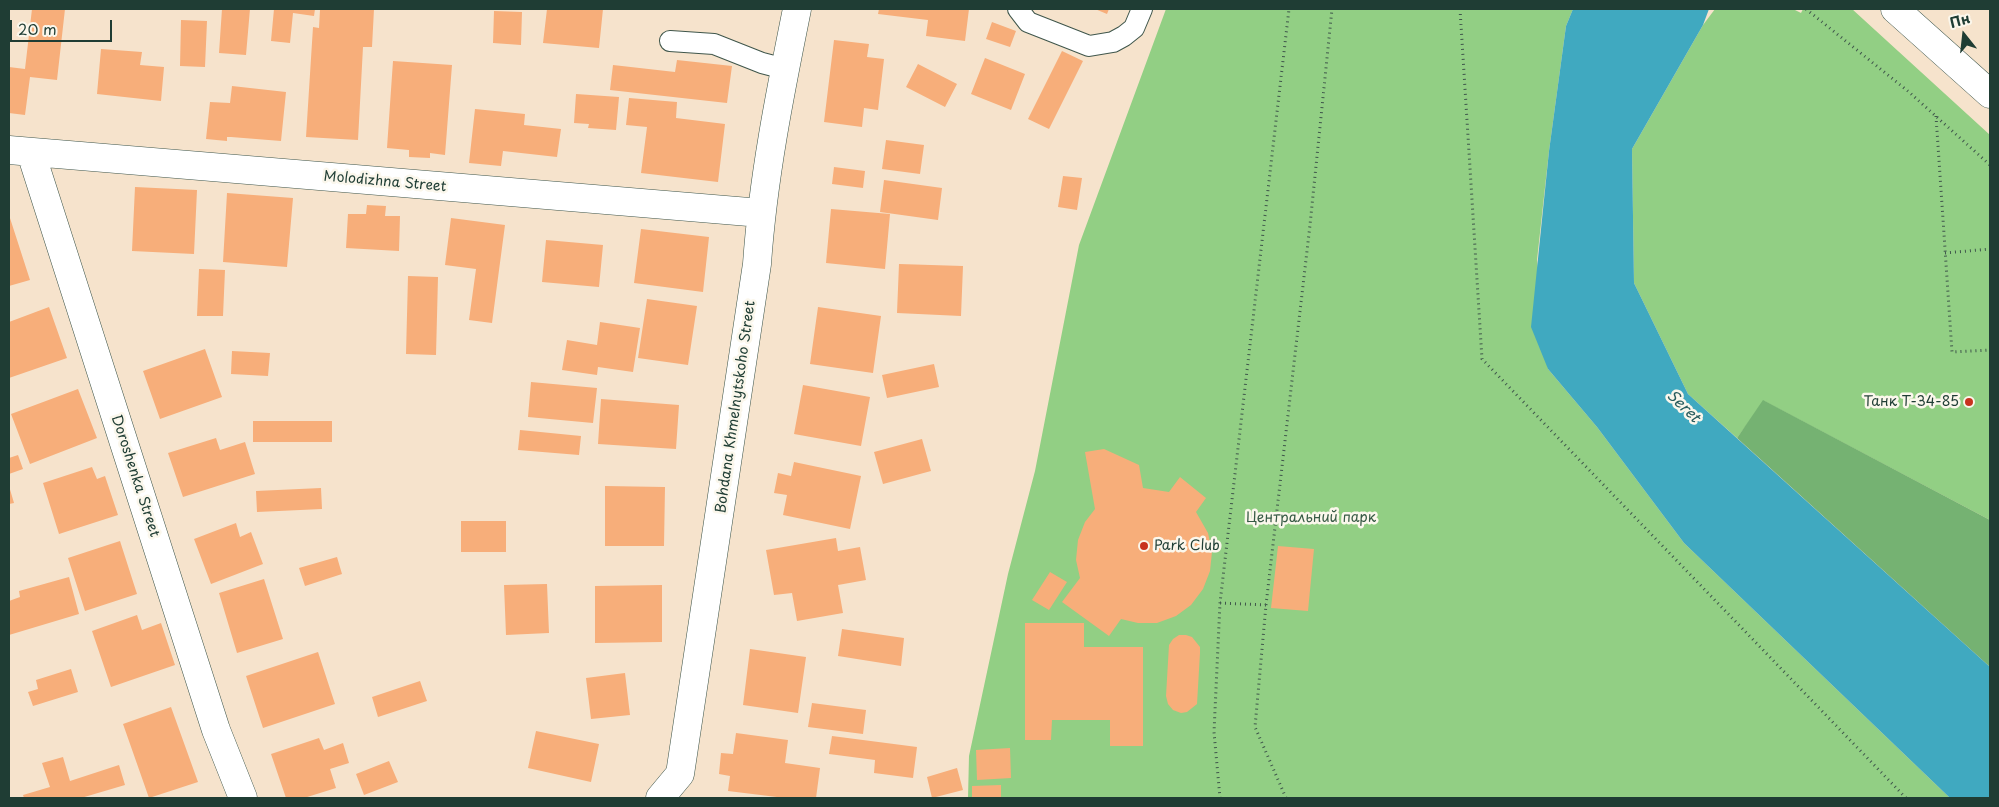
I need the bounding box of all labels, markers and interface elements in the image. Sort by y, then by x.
text: Пн [1947,7,1972,33]
scale bar [12,10,115,42]
north arrow [1939,10,1989,60]
text: 20 m [18,17,57,40]
street label: Molodizhna Street [323,168,447,196]
street label: Bohdana Khmelnytskoho Street [713,300,759,514]
water label: Seret [1663,387,1703,427]
place label: Танк Т-34-85 [1864,394,1959,410]
marker: Танк Т-34-85 [1963,396,1975,408]
street label: Doroshenka Street [107,413,163,539]
park label: Центральний парк [1246,510,1376,526]
place label: Park Club [1154,538,1220,554]
marker: Park Club [1138,540,1150,552]

